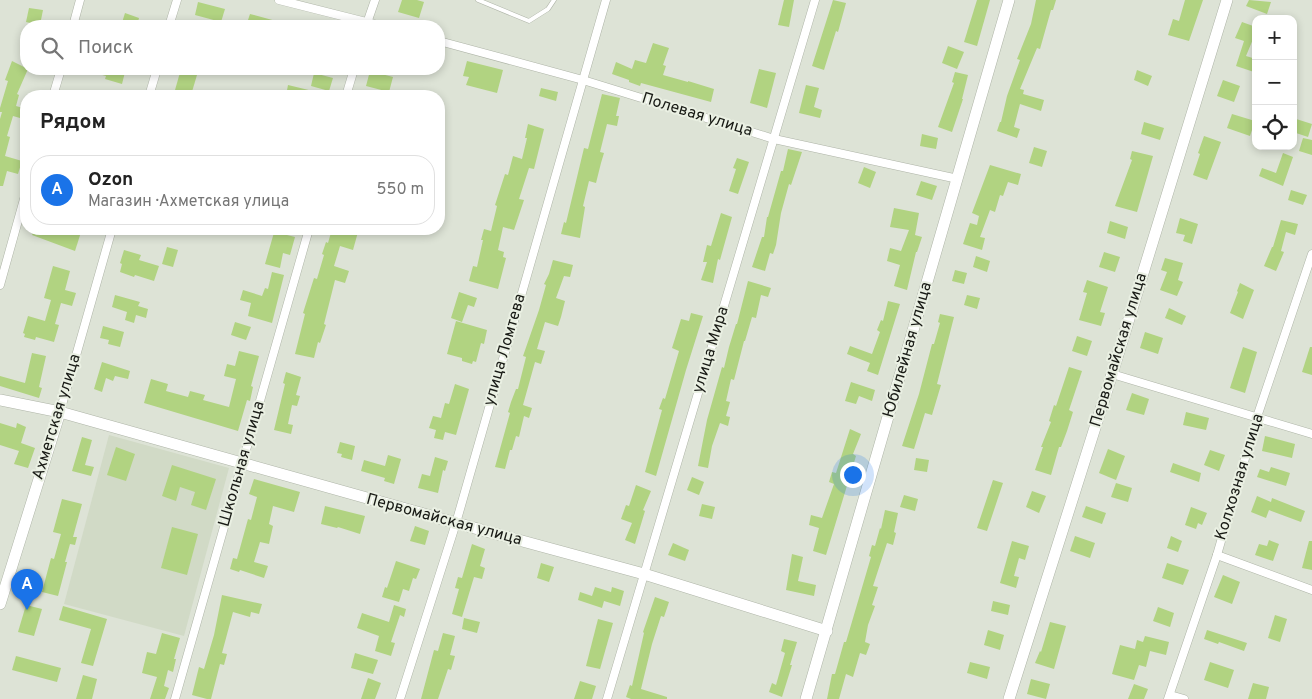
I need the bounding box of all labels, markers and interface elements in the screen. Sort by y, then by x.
map controls [1252,15,1297,150]
button: + [1252,15,1297,60]
search box [20,20,445,75]
icon: search [38,34,66,62]
text: Поиск [78,36,134,60]
button: − [1252,60,1297,105]
street label: Полевая улица [639,89,755,141]
button: locate [1252,105,1297,150]
text: Рядом [40,109,106,136]
text: Ozon [88,168,133,192]
text: A [51,180,63,200]
text: 550 m [377,180,424,200]
text: Магазин · Ахметская улица [88,192,289,212]
street label: Первомайская улица [1086,270,1152,430]
street label: Юбилейная улица [879,280,937,420]
street label: улица Ломтева [479,292,531,408]
street label: улица Мира [688,304,734,396]
street label: Ахметская улица [28,352,86,482]
street label: Школьная улица [214,399,270,529]
street label: Колхозная улица [1211,411,1269,543]
your location [840,462,866,488]
street label: Первомайская улица [364,490,524,550]
pin: A [11,569,43,610]

